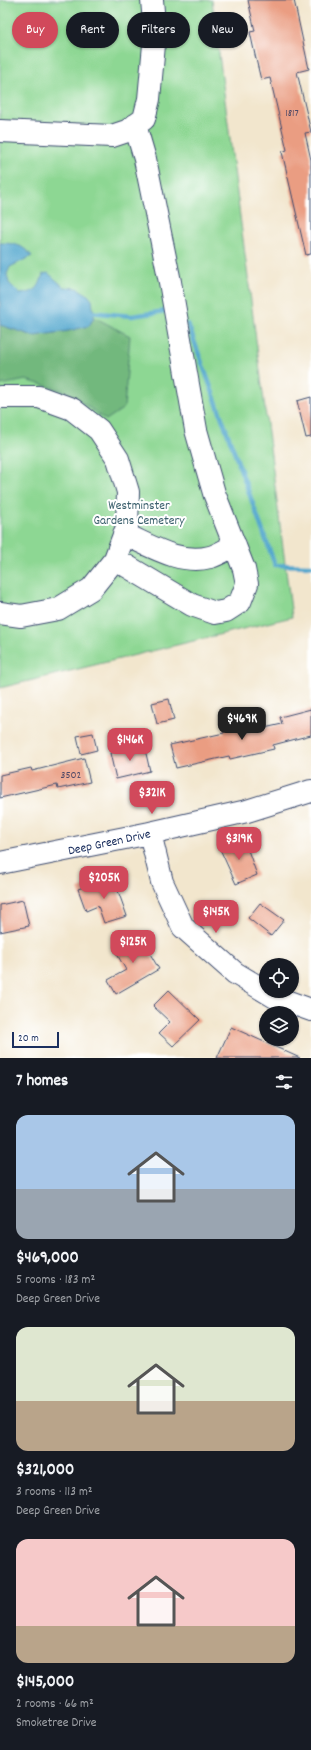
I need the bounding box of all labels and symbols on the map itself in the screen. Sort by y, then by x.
house number: 1817 [285,106,299,122]
park label: Westminster Gardens Cemetery [93,497,185,531]
pin: $469K [214,707,270,741]
pin: $146K [102,728,158,762]
house number: 3502 [61,768,82,784]
pin: $321K [124,781,180,815]
street label: Deep Green Drive [66,825,153,861]
pin: $319K [211,827,267,861]
pin: $205K [76,866,132,900]
pin: $145K [188,900,244,934]
pin: $125K [105,930,161,964]
scale bar [12,1030,59,1049]

